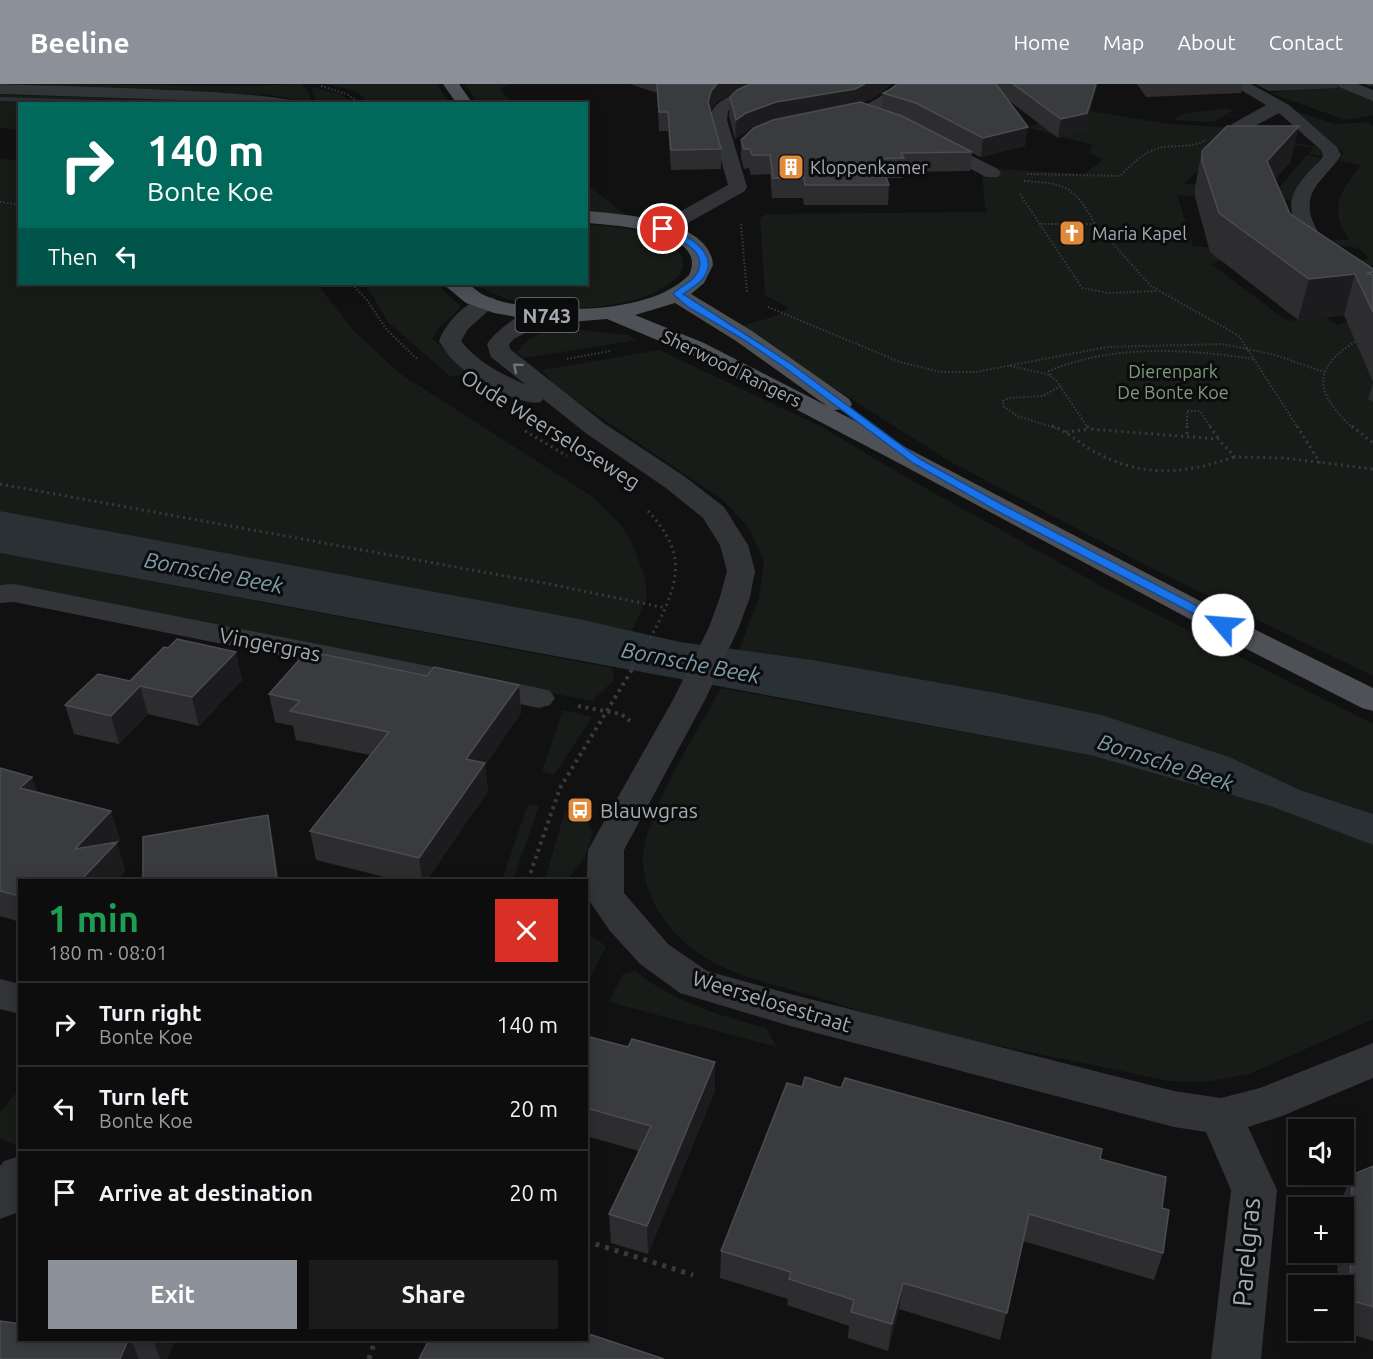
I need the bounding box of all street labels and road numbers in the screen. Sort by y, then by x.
road number: N743 [516,298,578,332]
street label: Sherwood Rangers [659,326,805,410]
street label: Oude Weerseloseweg [457,364,645,494]
street label: Vingergras [217,622,323,666]
street label: Weerselosestraat [690,965,854,1037]
street label: Parelgras [1227,1196,1265,1308]

